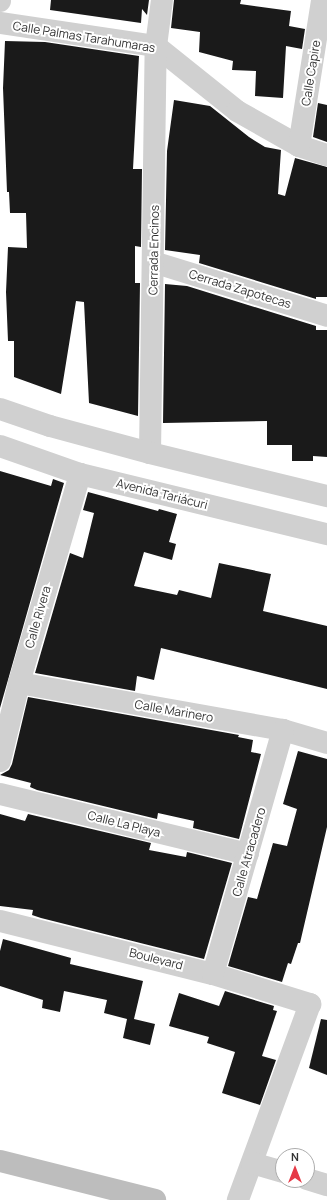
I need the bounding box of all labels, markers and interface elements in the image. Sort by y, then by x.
street label: Calle Palmas Tarahumaras [12,19,156,55]
street label: Calle Capire [299,39,323,107]
street label: Cerrada Encinos [146,205,162,295]
street label: Cerrada Zapotecas [187,267,293,311]
street label: Avenida Tariácuri [115,476,209,512]
street label: Calle Rivera [22,584,54,650]
street label: Calle Marinero [134,697,214,725]
street label: Calle Atracadero [229,806,269,898]
street label: Calle La Playa [86,808,162,840]
street label: Boulevard [128,945,184,973]
north arrow [275,1148,315,1188]
text: N [291,1149,299,1164]

